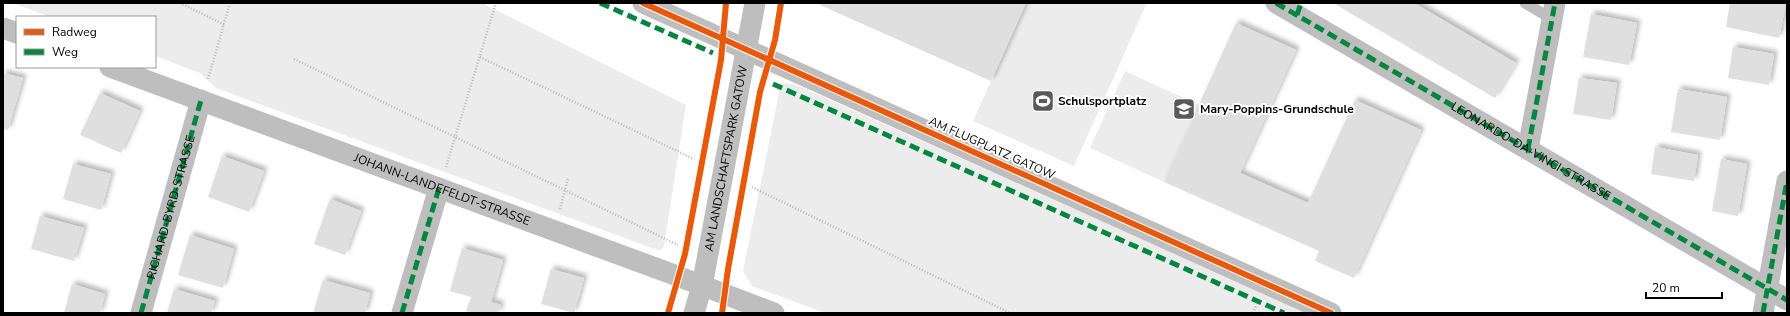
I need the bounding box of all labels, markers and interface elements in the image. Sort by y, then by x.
legend [16,16,156,68]
text: Radweg [52,24,97,40]
text: Weg [52,44,78,60]
street label: AM LANDSCHAFTSPARK GATOW [701,64,751,253]
sports icon: Schulsportplatz [1030,88,1056,114]
place label: Schulsportplatz [1058,93,1147,109]
school or university icon: Mary-Poppins-Grundschule [1171,96,1197,122]
street label: LEONARDO-DA-VINCI-STRASSE [1448,98,1614,204]
place label: Mary-Poppins-Grundschule [1200,101,1354,117]
street label: AM FLUGPLATZ GATOW [926,113,1058,183]
street label: RICHARD-BYRD-STRASSE [143,133,199,281]
street label: JOHANN-LANDEFELDT-STRASSE [351,149,532,229]
scale bar [1646,274,1722,300]
text: 20 m [1652,280,1680,296]

